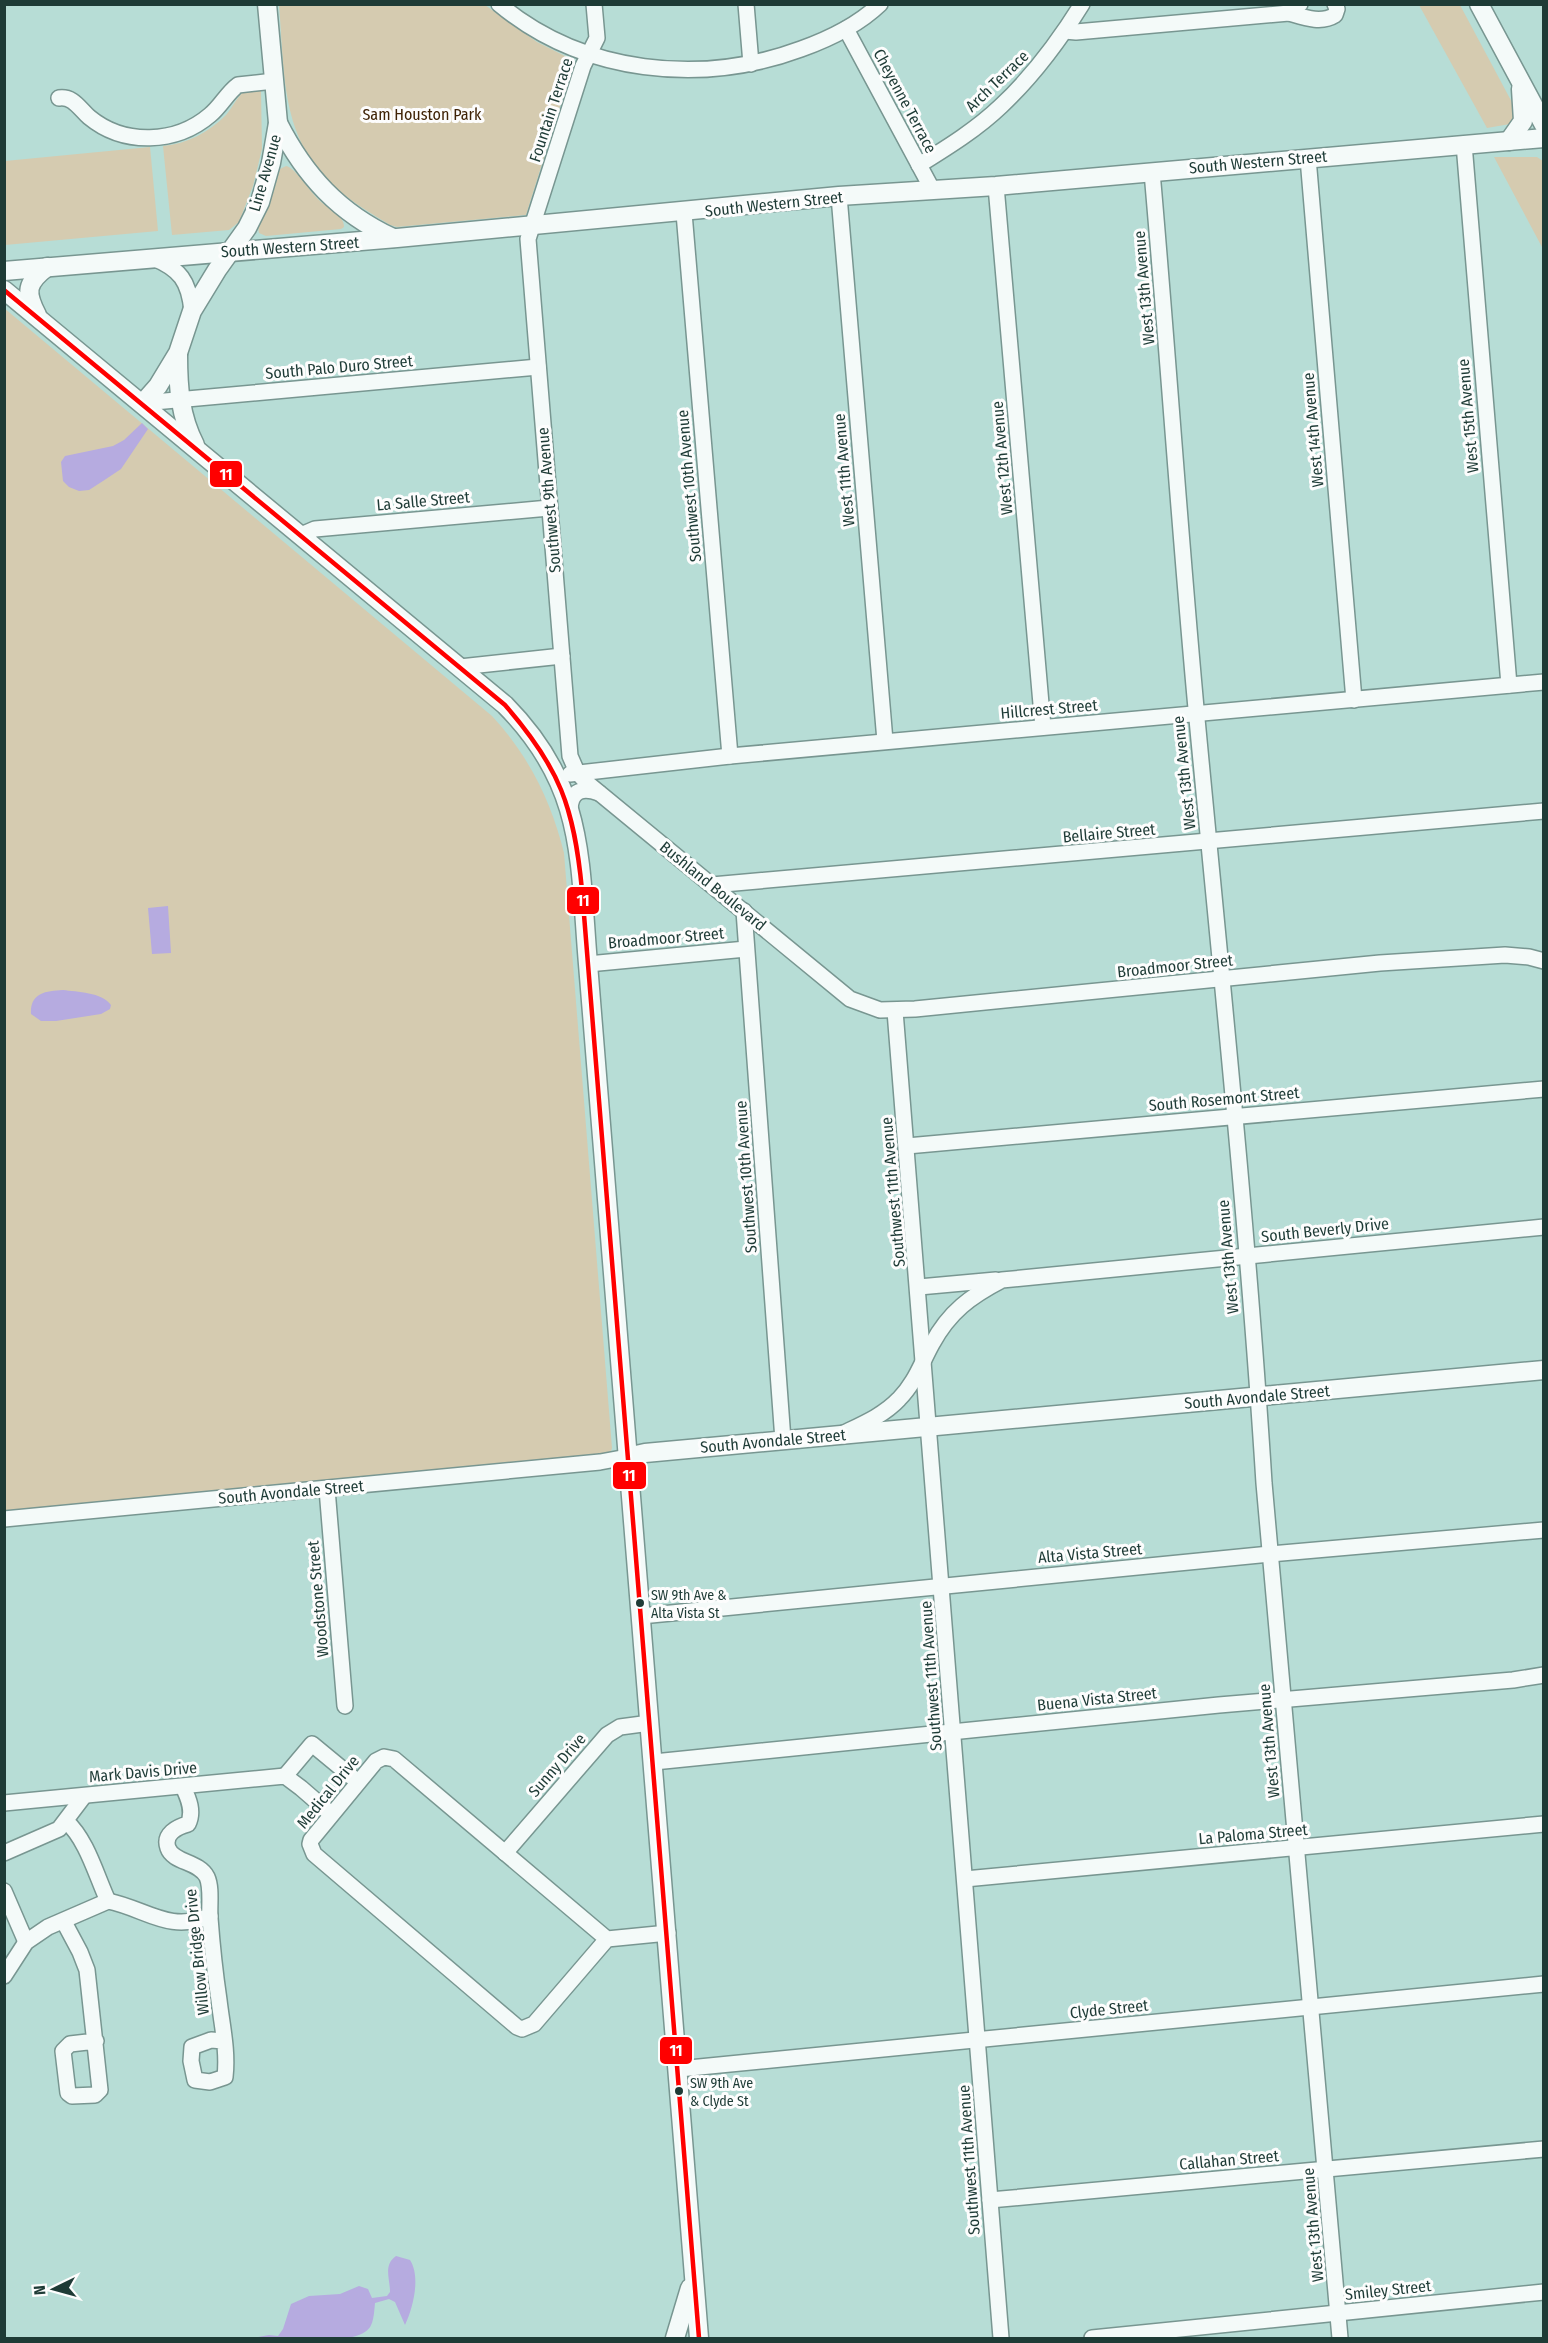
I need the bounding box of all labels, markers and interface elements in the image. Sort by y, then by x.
street label: Cheyenne Terrace [870,46,940,156]
street label: Arch Terrace [962,46,1032,116]
street label: Fountain Terrace [525,56,577,164]
park label: Sam Houston Park [362,105,482,124]
street label: Line Avenue [245,132,285,214]
street label: South Western Street [1188,146,1329,178]
street label: South Western Street [704,187,845,221]
street label: West 13th Avenue [1130,230,1158,346]
street label: South Western Street [220,233,361,261]
street label: South Palo Duro Street [264,351,414,383]
street label: West 15th Avenue [1454,358,1482,474]
street label: West 14th Avenue [1299,372,1327,488]
street label: West 12th Avenue [988,400,1016,516]
street label: Southwest 10th Avenue [673,409,705,563]
street label: West 11th Avenue [830,413,858,527]
street label: Southwest 9th Avenue [533,426,565,573]
line badge: 11 [209,460,243,488]
text: 11 [219,465,233,484]
street label: La Salle Street [376,487,471,515]
street label: Hillcrest Street [1000,695,1099,723]
street label: West 13th Avenue [1169,715,1199,831]
street label: Bellaire Street [1062,819,1157,847]
street label: Bushland Boulevard [656,837,770,935]
line badge: 11 [566,886,600,915]
text: 11 [576,891,590,910]
street label: Broadmoor Street [607,923,726,953]
street label: Broadmoor Street [1116,950,1235,982]
street label: South Rosemont Street [1148,1083,1301,1115]
street label: Southwest 10th Avenue [731,1100,761,1254]
street label: Southwest 11th Avenue [877,1116,909,1268]
street label: West 13th Avenue [1214,1199,1242,1315]
street label: South Beverly Drive [1260,1214,1390,1246]
street label: South Avondale Street [1184,1381,1331,1413]
street label: South Avondale Street [700,1425,847,1457]
line badge: 11 [612,1461,647,1490]
text: 11 [622,1466,636,1485]
street label: South Avondale Street [218,1476,365,1508]
street label: Woodstone Street [303,1539,333,1658]
street label: Alta Vista Street [1037,1539,1144,1567]
place label: SW 9th Ave & Alta Vista St [651,1587,727,1622]
marker: SW 9th Ave & Alta Vista St [634,1597,646,1609]
street label: Southwest 11th Avenue [916,1600,946,1752]
street label: Buena Vista Street [1036,1683,1158,1715]
street label: West 13th Avenue [1255,1683,1283,1799]
street label: Sunny Drive [524,1729,590,1801]
street label: Medical Drive [293,1752,363,1832]
street label: Mark Davis Drive [88,1758,198,1786]
street label: La Paloma Street [1198,1820,1309,1848]
street label: Willow Bridge Drive [181,1888,213,2016]
street label: Clyde Street [1069,1995,1150,2023]
line badge: 11 [659,2036,693,2065]
text: 11 [669,2041,683,2060]
place label: SW 9th Ave & Clyde St [690,2075,753,2110]
street label: Southwest 11th Avenue [954,2084,984,2236]
marker: SW 9th Ave & Clyde St [673,2085,685,2097]
street label: Callahan Street [1179,2146,1280,2174]
street label: West 13th Avenue [1299,2167,1327,2283]
north arrow [24,2259,84,2319]
street label: Smiley Street [1344,2276,1433,2304]
text: N [30,2285,49,2296]

